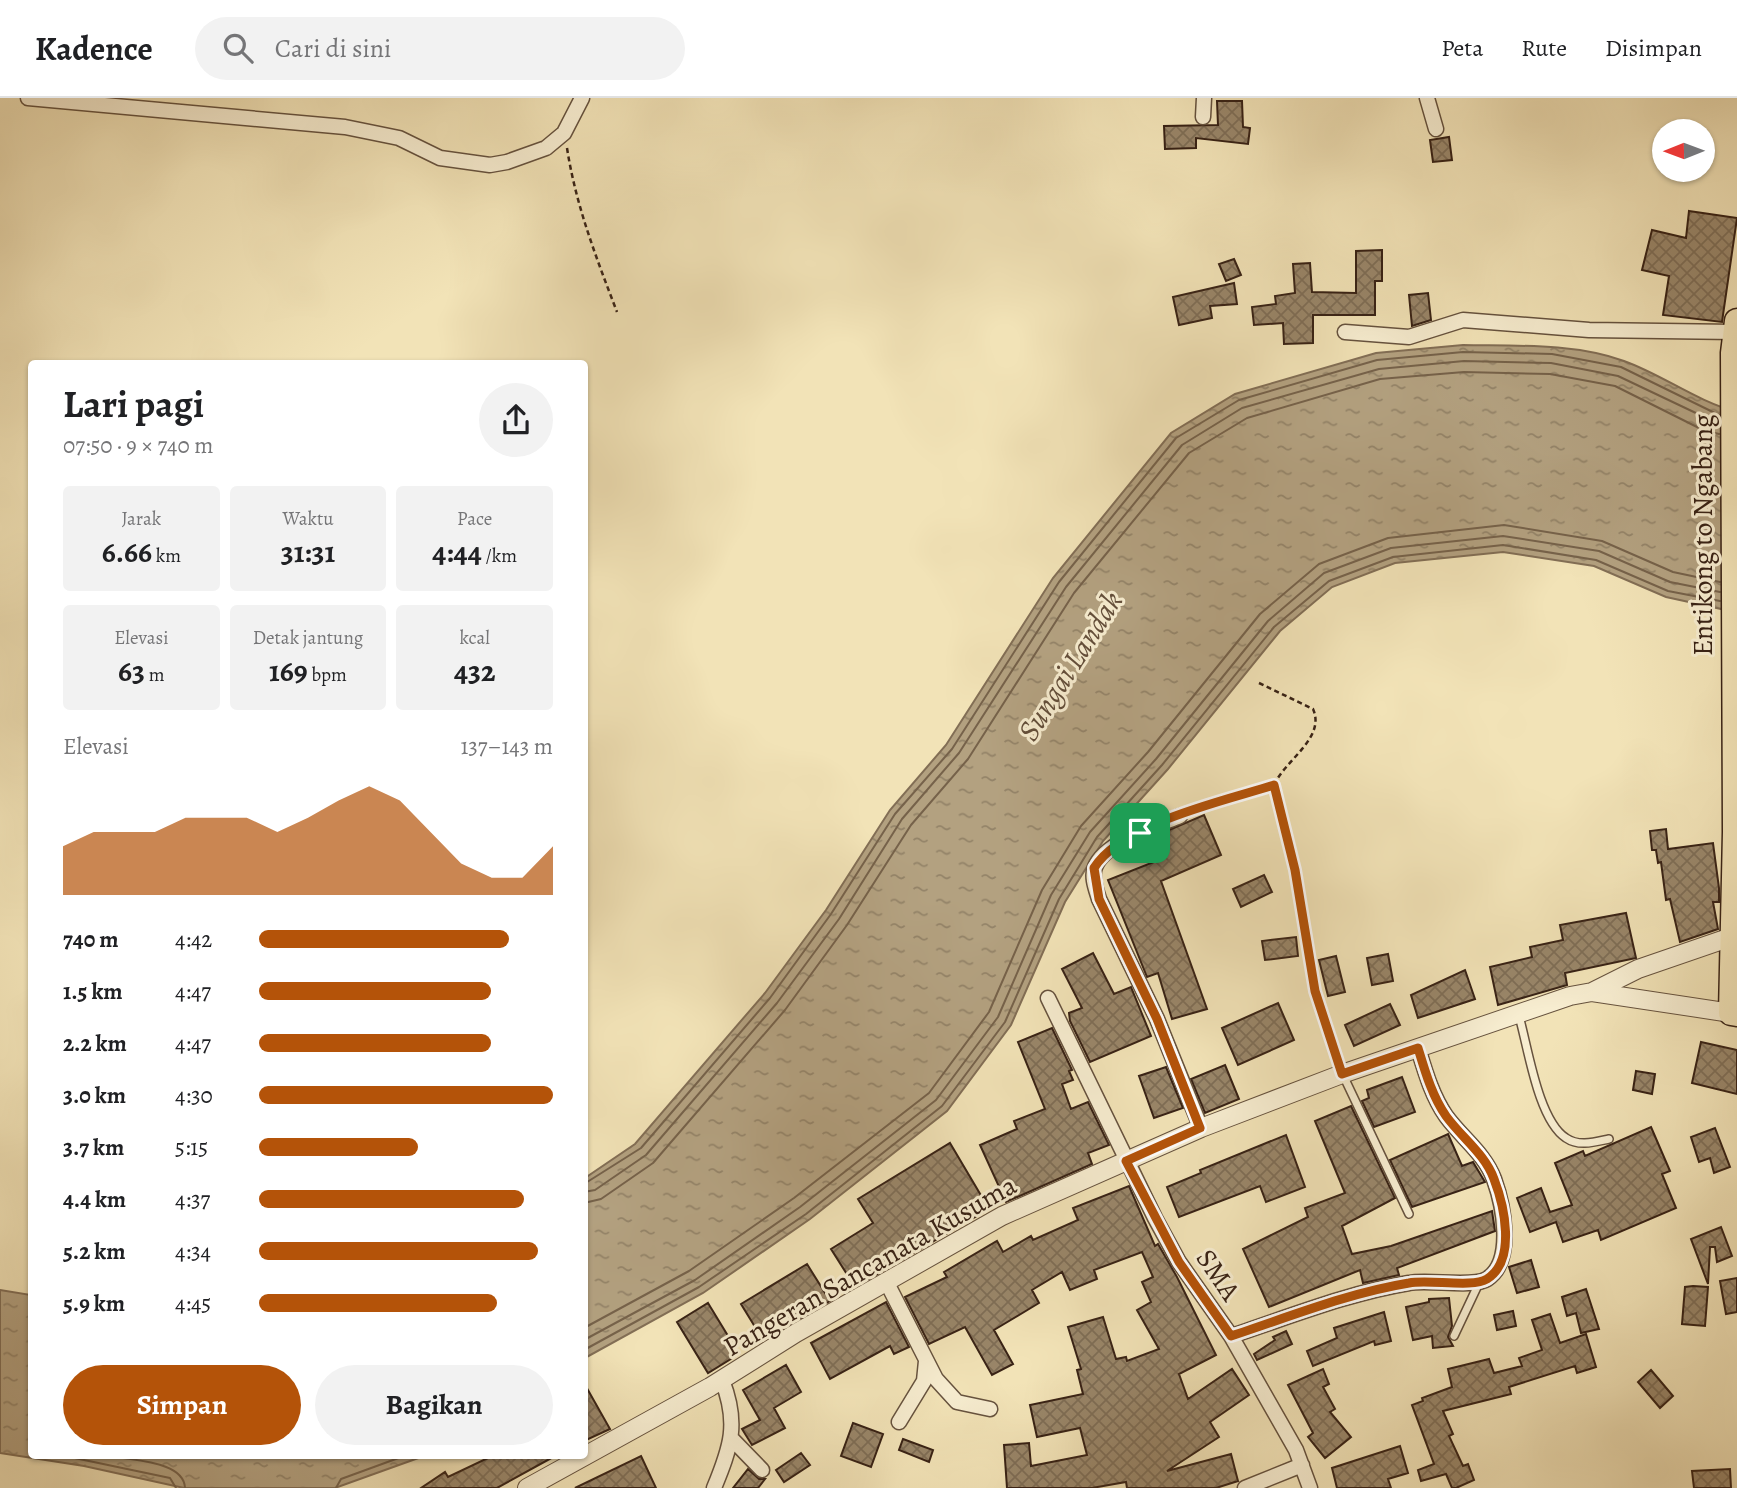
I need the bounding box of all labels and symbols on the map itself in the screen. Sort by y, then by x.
north arrow [1652,119,1715,182]
street label: Entikong to Ngabang [1684,414,1722,656]
water label: Sungai Landak [1008,584,1132,748]
pin [1110,803,1170,863]
street label: Pangeran Sancanata Kusuma [716,1166,1024,1366]
street label: SMA [1187,1242,1249,1309]

